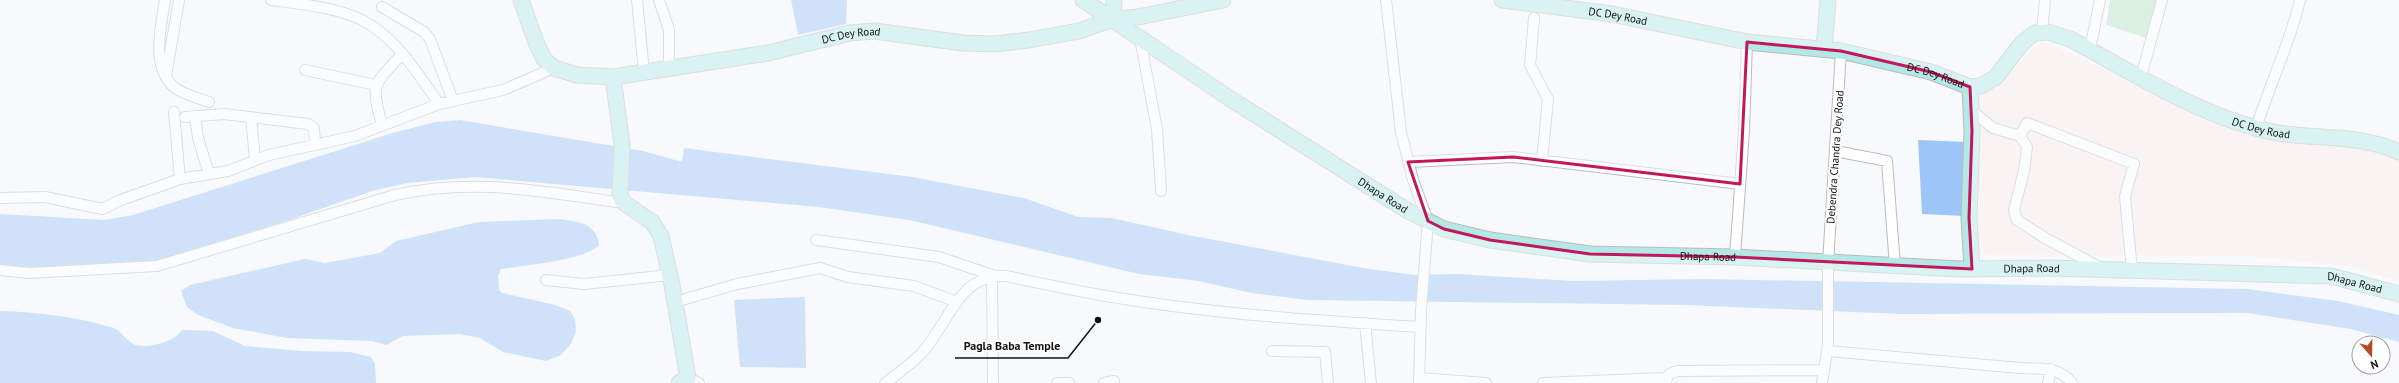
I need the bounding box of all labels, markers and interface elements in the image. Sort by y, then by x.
street label: DC Dey Road [1588,4,1649,28]
street label: DC Dey Road [820,24,881,47]
street label: DC Dey Road [1906,60,1966,91]
street label: Debendra Chandra Dey Road [1823,90,1847,224]
street label: DC Dey Road [2230,114,2291,141]
street label: Dhapa Road [1355,174,1411,216]
street label: Dhapa Road [1680,249,1736,264]
street label: Dhapa Road [2003,261,2060,276]
street label: Dhapa Road [2327,269,2384,296]
callout: Pagla Baba Temple [955,334,1068,358]
north arrow [2351,335,2391,375]
text: Pagla Baba Temple [964,338,1060,353]
text: N [2369,357,2380,372]

